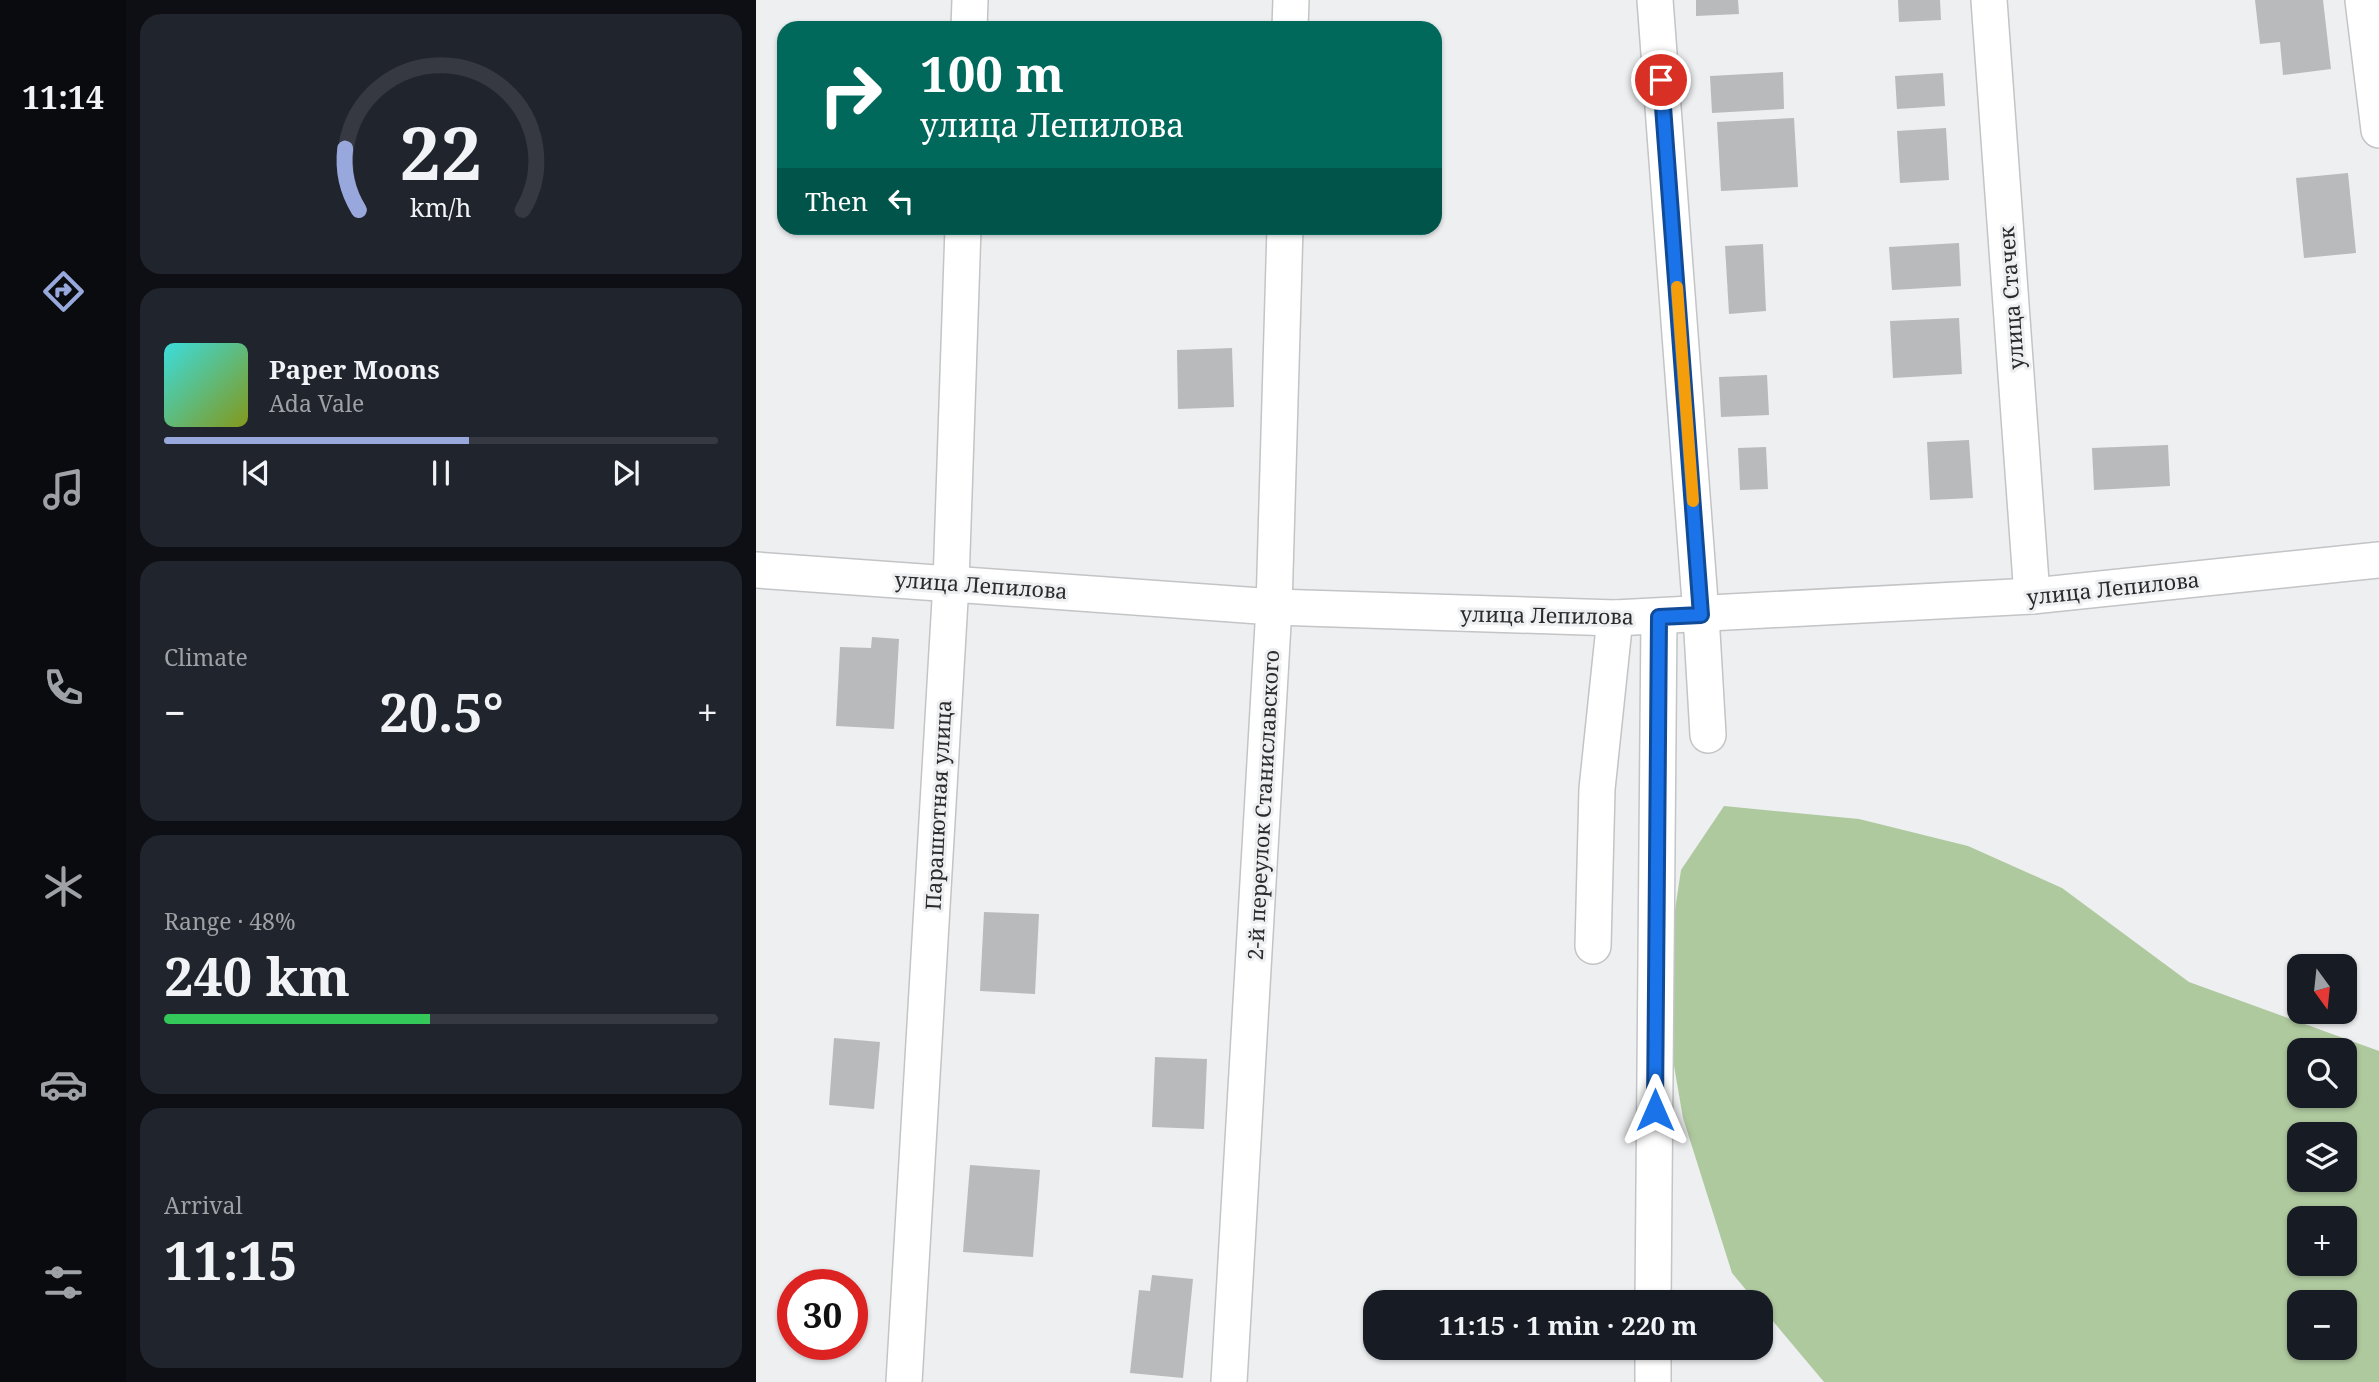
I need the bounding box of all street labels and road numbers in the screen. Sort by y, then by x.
street label: улица Стачек [1992,225,2030,370]
street label: улица Лепилова [893,565,1069,605]
street label: улица Лепилова [2025,565,2201,611]
street label: улица Лепилова [1460,599,1634,631]
street label: 2-й переулок Станиславского [1241,649,1285,961]
street label: Парашютная улица [919,699,957,911]

